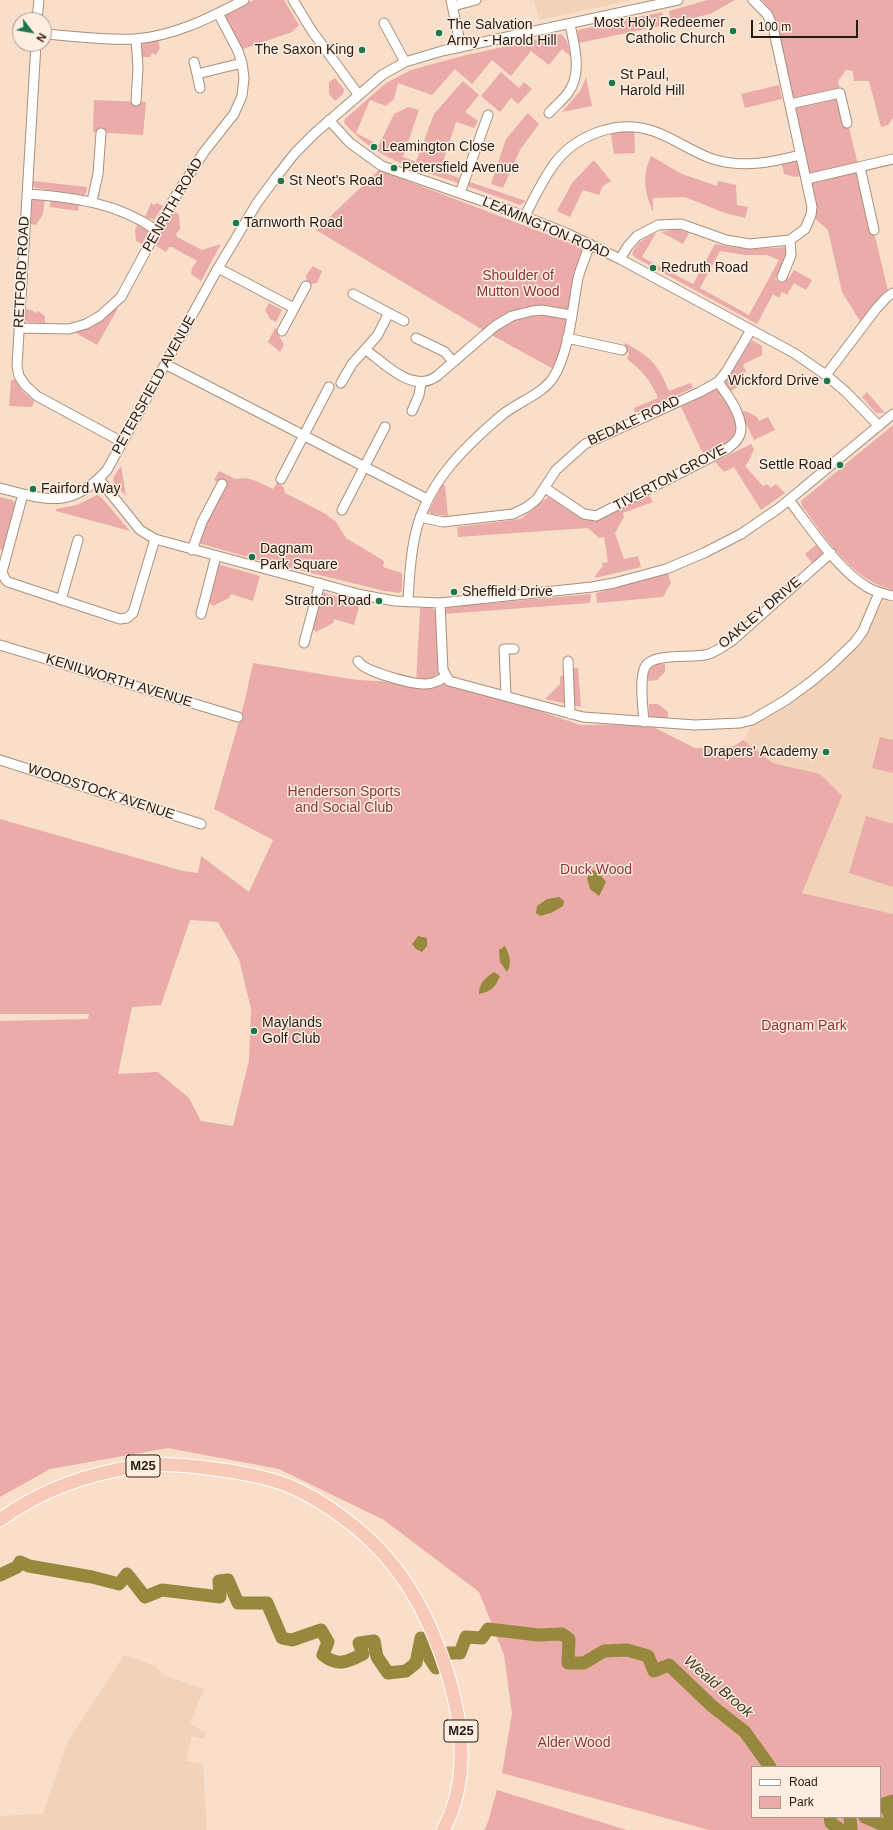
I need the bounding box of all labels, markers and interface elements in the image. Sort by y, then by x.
north arrow [12,12,52,52]
scale bar [753,12,860,38]
place label: Most Holy Redeemer Catholic Church [594,15,725,48]
place label: The Salvation Army - Harold Hill [447,17,557,50]
text: 100 m [758,20,791,34]
marker: Most Holy Redeemer Catholic Church [728,26,738,36]
marker: The Salvation Army - Harold Hill [434,28,444,38]
text: N [34,31,49,44]
place label: The Saxon King [254,42,354,58]
marker: The Saxon King [357,45,367,55]
place label: St Paul, Harold Hill [620,67,685,100]
marker: St Paul, Harold Hill [607,78,617,88]
place label: Leamington Close [382,139,495,155]
marker: Leamington Close [369,142,379,152]
street label: PENRITH ROAD [139,155,207,255]
place label: Petersfield Avenue [402,160,519,176]
marker: Petersfield Avenue [389,163,399,173]
place label: St Neot's Road [289,173,383,189]
marker: St Neot's Road [276,176,286,186]
street label: LEAMINGTON ROAD [480,194,612,262]
place label: Tarnworth Road [244,215,343,231]
street label: RETFORD ROAD [11,216,33,328]
marker: Tarnworth Road [231,218,241,228]
place label: Redruth Road [661,260,748,276]
marker: Redruth Road [648,263,658,273]
park label: Shoulder of Mutton Wood [476,268,560,300]
street label: PETERSFIELD AVENUE [109,313,199,457]
place label: Wickford Drive [728,373,819,389]
marker: Wickford Drive [822,376,832,386]
street label: BEDALE ROAD [585,392,683,450]
street label: TIVERTON GROVE [611,441,729,515]
place label: Settle Road [759,457,832,473]
marker: Settle Road [835,460,845,470]
place label: Fairford Way [41,481,121,497]
marker: Fairford Way [28,484,38,494]
place label: Dagnam Park Square [260,541,338,574]
marker: Dagnam Park Square [247,552,257,562]
street label: OAKLEY DRIVE [715,574,805,652]
place label: Sheffield Drive [462,584,553,600]
marker: Sheffield Drive [449,587,459,597]
place label: Stratton Road [285,593,371,609]
marker: Stratton Road [374,596,384,606]
street label: KENILWORTH AVENUE [44,651,194,711]
place label: Drapers' Academy [703,744,818,760]
marker: Drapers' Academy [821,747,831,757]
street label: WOODSTOCK AVENUE [25,760,177,824]
park label: Henderson Sports and Social Club [288,784,400,816]
park label: Duck Wood [560,862,632,878]
place label: Maylands Golf Club [262,1015,322,1048]
park label: Dagnam Park [761,1018,847,1034]
marker: Maylands Golf Club [249,1026,259,1036]
road number: M25 [126,1455,160,1477]
water label: Weald Brook [680,1652,756,1722]
road number: M25 [444,1720,478,1742]
park label: Alder Wood [538,1735,610,1751]
legend [751,1766,881,1818]
text: Road [789,1775,818,1789]
text: Park [789,1795,814,1809]

